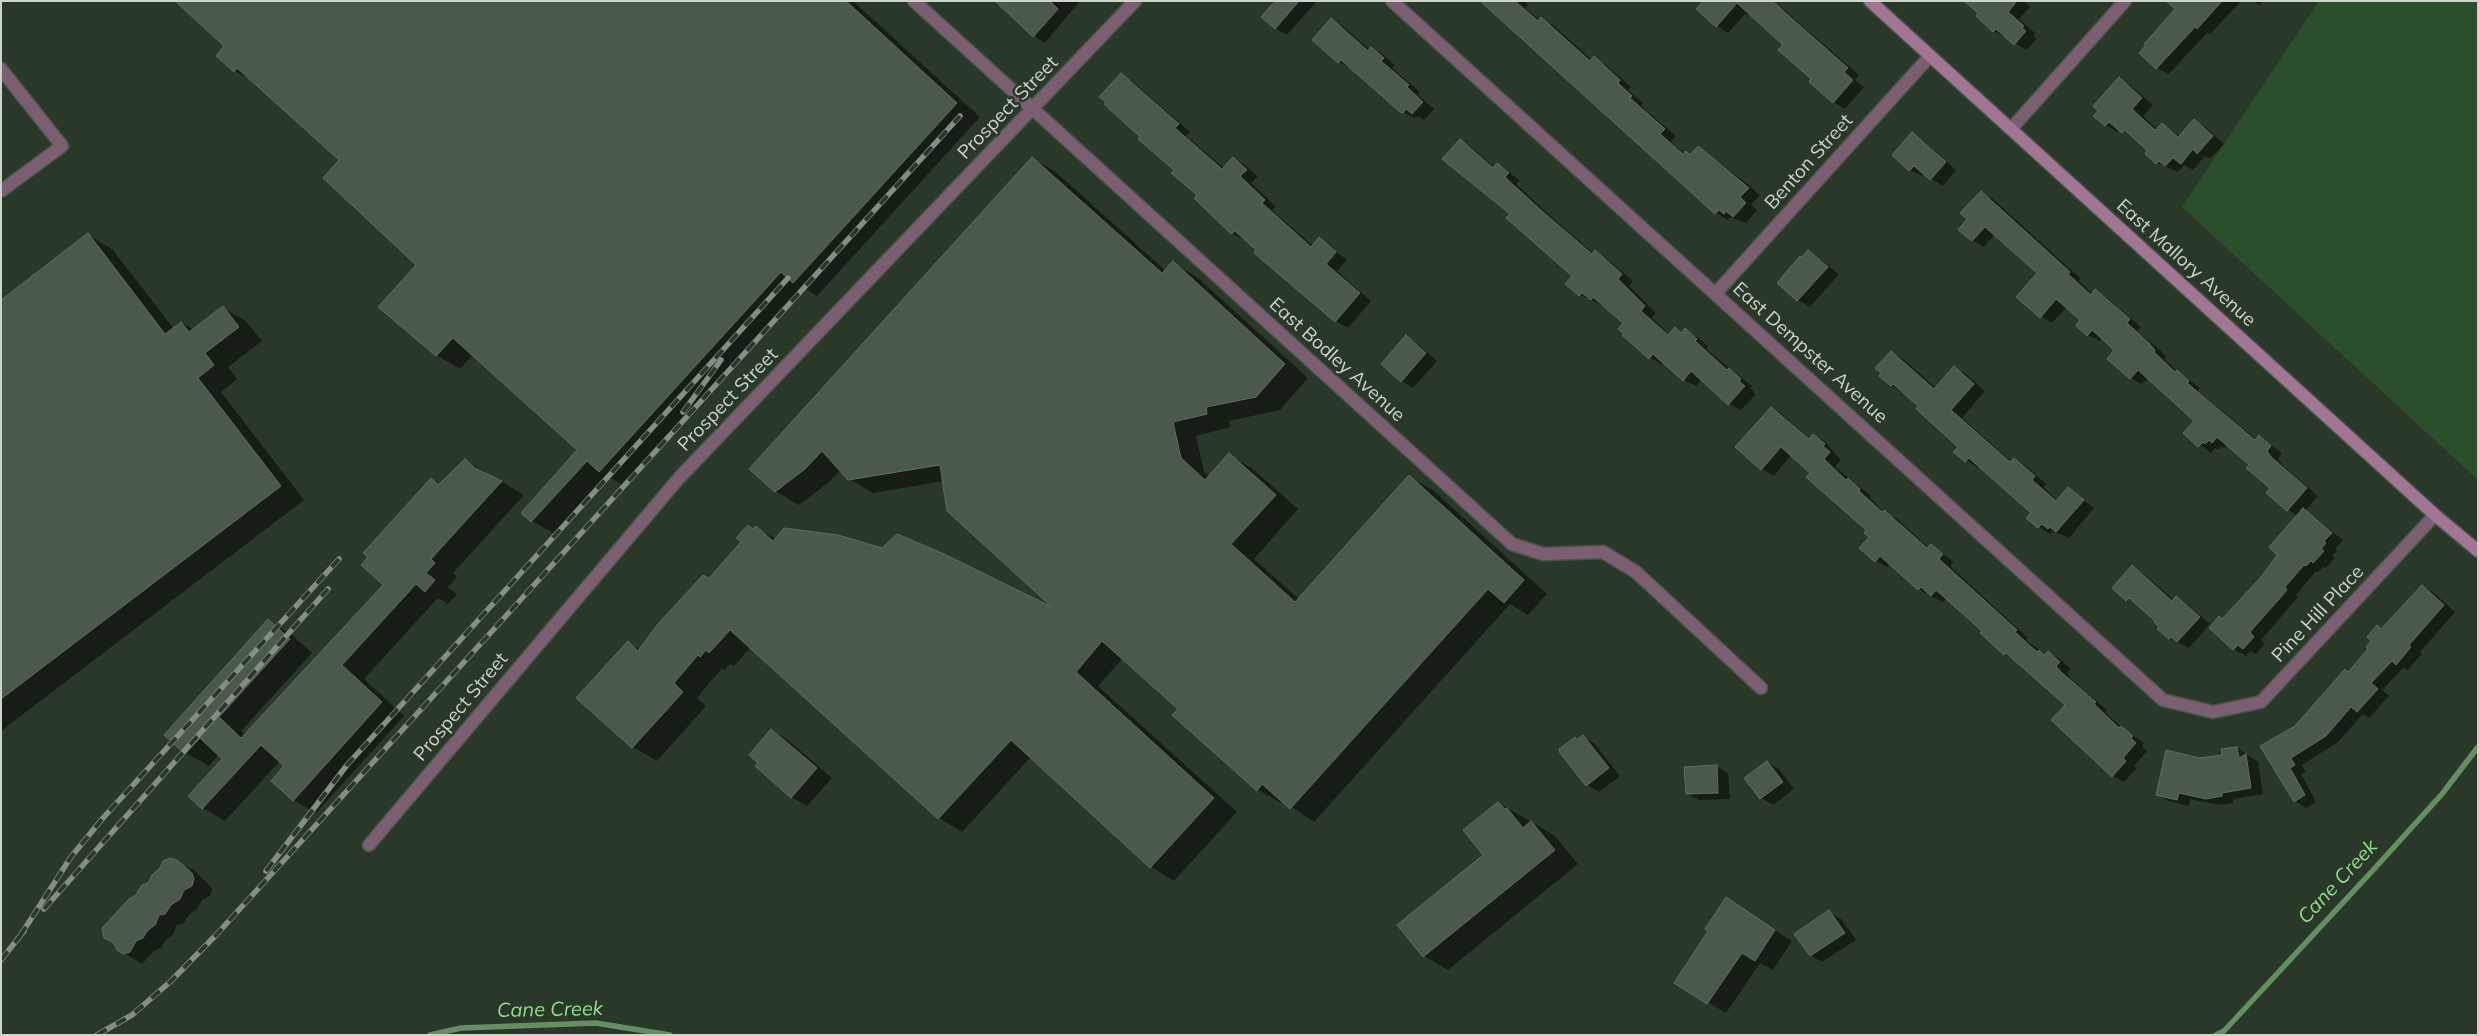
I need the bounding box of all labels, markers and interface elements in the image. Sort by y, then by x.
street label: Prospect Street [953,52,1063,164]
street label: Benton Street [1760,110,1858,214]
street label: East Mallory Avenue [2112,194,2260,332]
street label: East Dempster Avenue [1728,278,1892,428]
street label: East Bodley Avenue [1265,293,1409,427]
street label: Prospect Street [673,344,783,456]
street label: Pine Hill Place [2267,561,2369,667]
street label: Prospect Street [409,648,513,766]
water label: Cane Creek [2293,835,2383,929]
water label: Cane Creek [497,997,603,1023]

